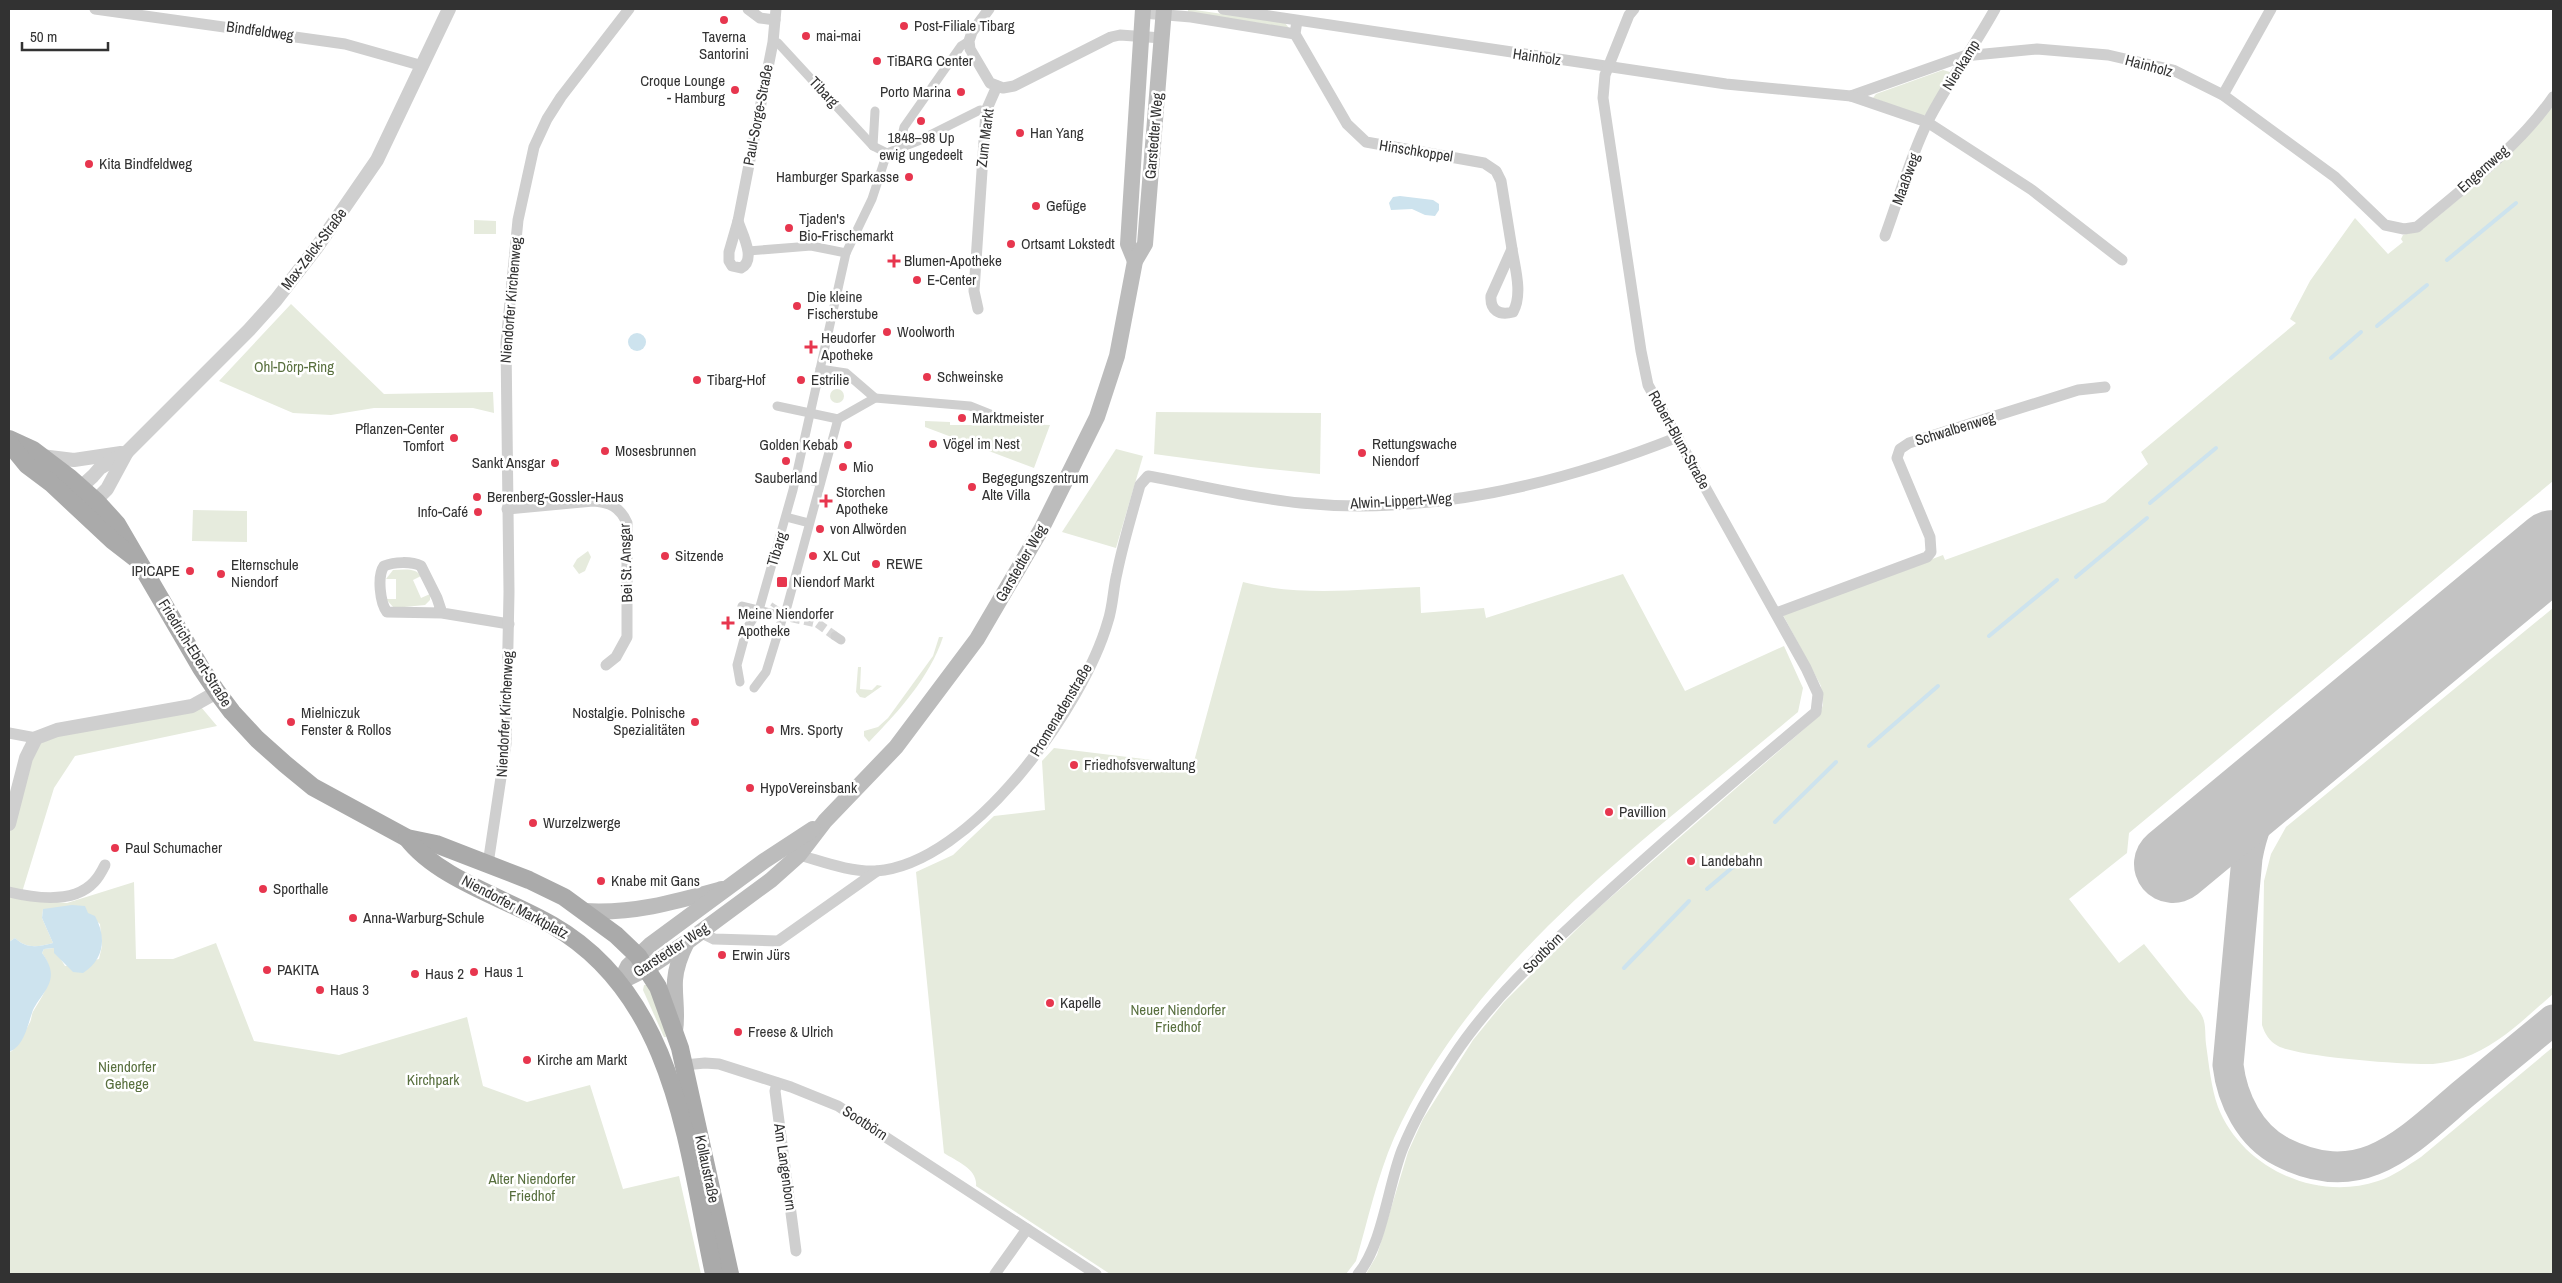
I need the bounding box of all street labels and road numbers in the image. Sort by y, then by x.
street label: Bindfeldweg [225,15,295,46]
street label: Nienkamp [1937,35,1984,94]
street label: Hainholz [1512,43,1563,70]
street label: Hainholz [2123,49,2175,82]
street label: Paul-Sorge-Straße [737,62,778,167]
street label: Tibarg [805,72,844,112]
street label: Garstedter Weg [1139,92,1168,180]
street label: Zum Markt [971,107,999,168]
street label: Hinschkoppel [1378,134,1455,167]
street label: Engernweg [2453,140,2513,197]
street label: Maaßweg [1886,150,1925,208]
street label: Max-Zelck-Straße [276,203,351,294]
street label: Niendorfer Kirchenweg [495,236,526,364]
street label: Robert-Blum-Straße [1644,387,1715,493]
street label: Schwalbenweg [1912,406,1998,451]
street label: Alwin-Lippert-Weg [1349,487,1452,514]
street label: Garstedter Weg [990,520,1051,606]
street label: Bei St. Ansgar [614,523,637,603]
street label: Tibarg [761,529,792,569]
street label: Friedrich-Ebert-Straße [154,595,237,711]
street label: Niendorfer Kirchenweg [491,650,518,778]
street label: Promenadenstraße [1024,659,1097,760]
street label: Niendorfer Marktplatz [458,870,572,944]
street label: Garstedter Weg [629,917,713,982]
street label: Sootbörn [1518,928,1568,978]
street label: Sootbörn [839,1100,892,1145]
street label: Am Langenborn [769,1121,802,1212]
street label: Kollaustraße [690,1133,725,1205]

